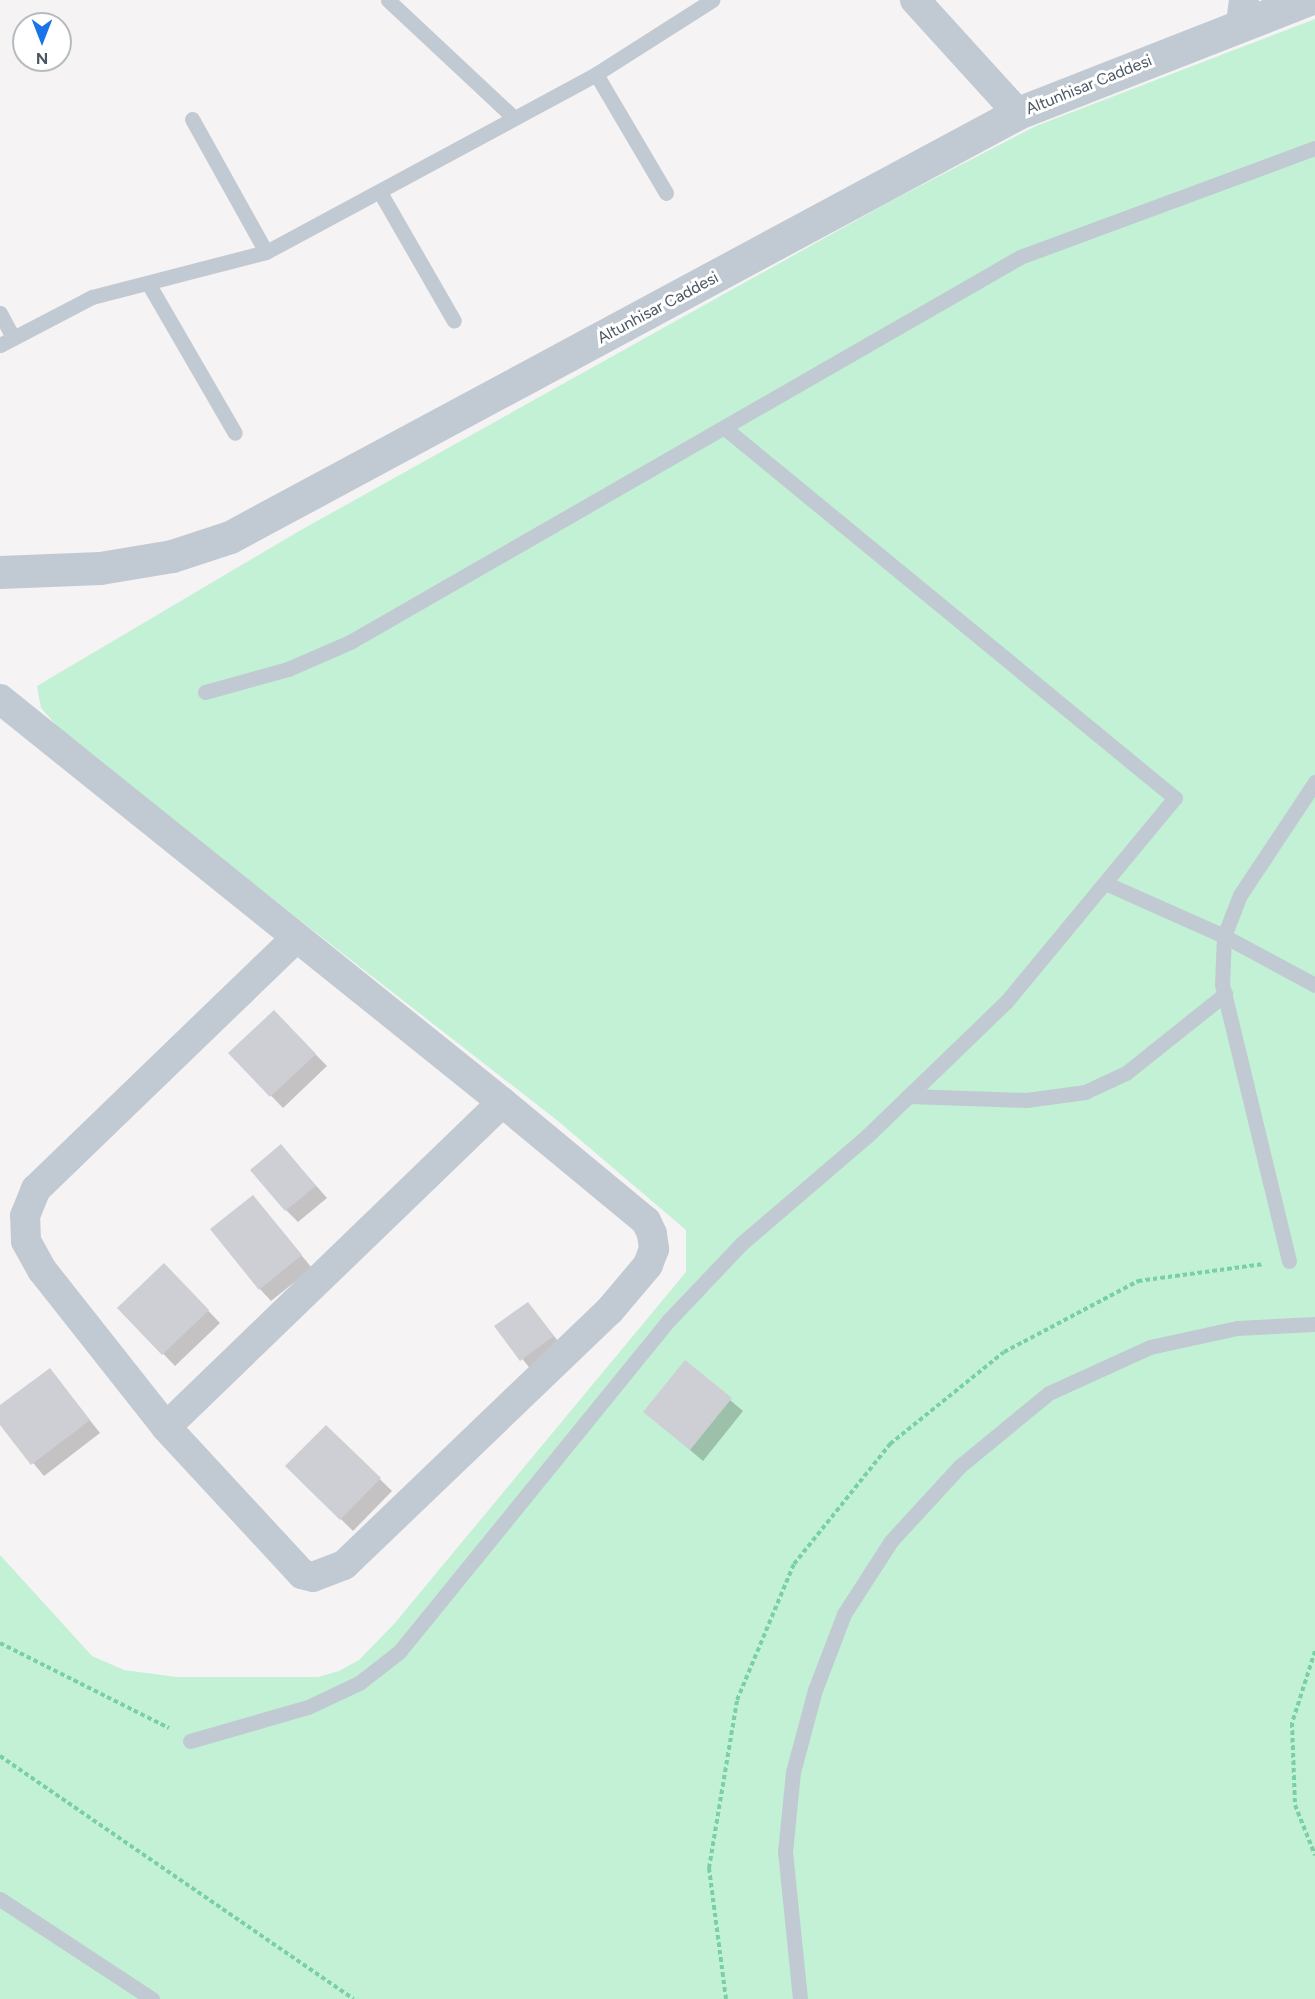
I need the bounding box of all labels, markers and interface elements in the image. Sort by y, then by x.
north arrow [12,12,72,72]
text: N [36,49,48,68]
street label: Altunhisar Caddesi [1023,51,1155,119]
street label: Altunhisar Caddesi [594,268,722,348]

